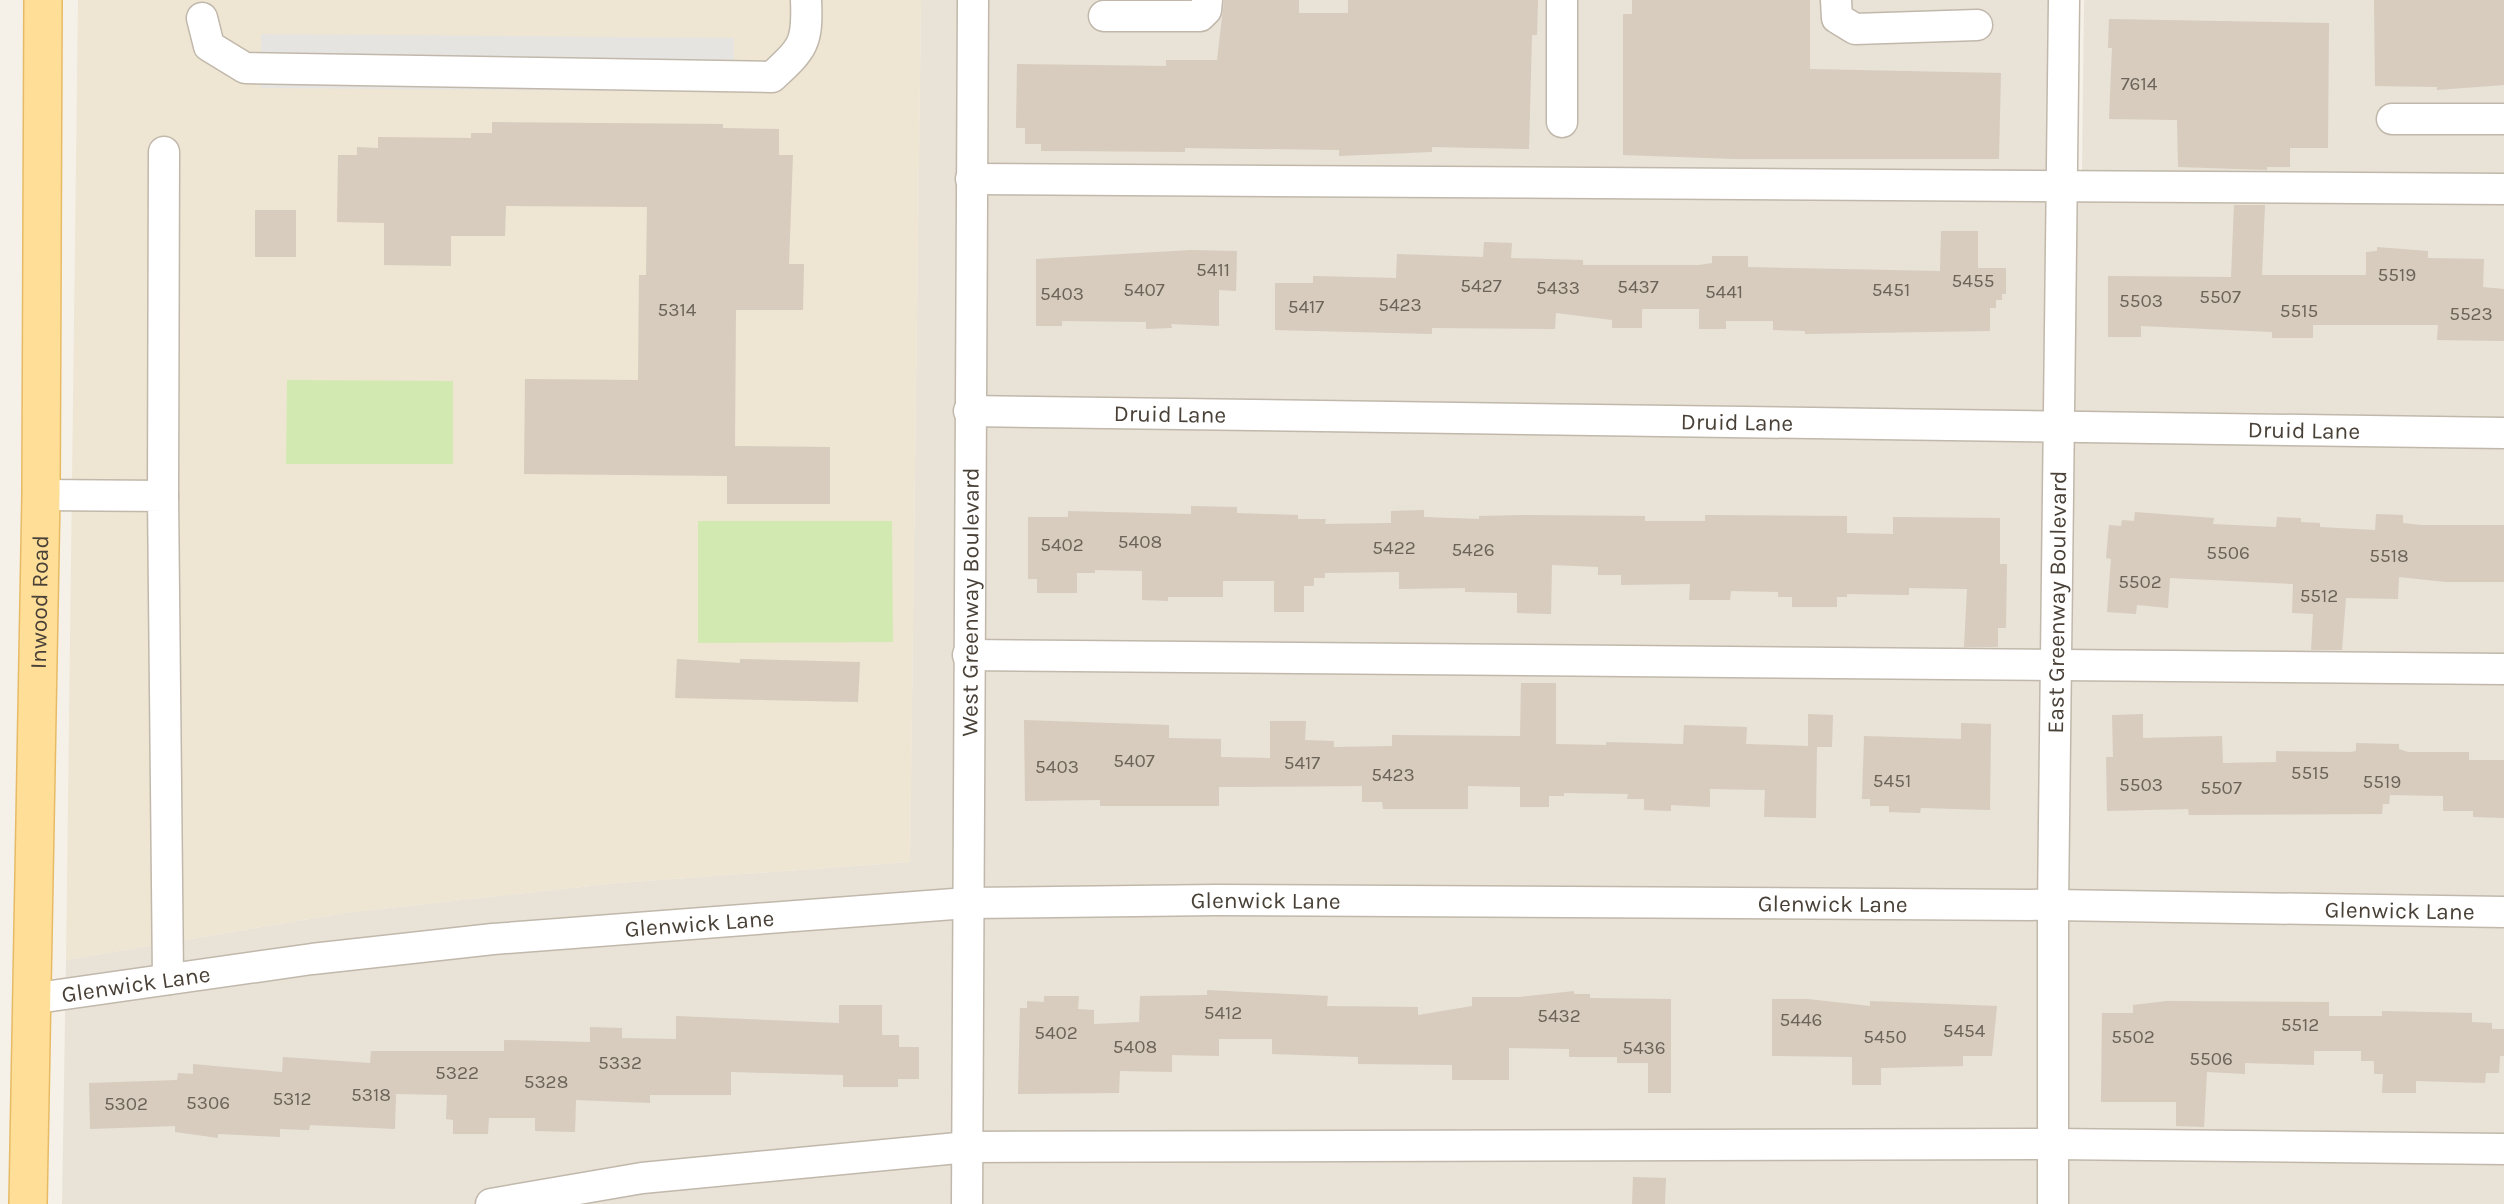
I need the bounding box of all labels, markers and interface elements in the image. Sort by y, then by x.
house number: 7614 [2121,73,2158,95]
house number: 5411 [1196,259,1230,281]
house number: 5519 [2378,264,2416,286]
house number: 5455 [1952,270,1994,292]
house number: 5427 [1460,275,1502,297]
house number: 5437 [1617,276,1659,298]
house number: 5433 [1536,277,1580,299]
house number: 5407 [1123,279,1165,301]
house number: 5451 [1872,279,1910,301]
house number: 5441 [1705,281,1743,303]
house number: 5403 [1040,283,1084,305]
house number: 5507 [2199,286,2241,308]
house number: 5503 [2119,290,2163,312]
house number: 5423 [1378,294,1422,316]
house number: 5417 [1288,296,1324,318]
house number: 5314 [658,299,697,321]
house number: 5515 [2280,300,2318,322]
house number: 5523 [2449,303,2493,325]
street label: Druid Lane [1114,400,1226,428]
street label: Druid Lane [1680,408,1793,436]
street label: Druid Lane [2247,416,2360,444]
street label: West Greenway Boulevard [956,467,984,737]
street label: East Greenway Boulevard [2042,470,2072,734]
house number: 5408 [1118,531,1162,553]
house number: 5402 [1040,534,1084,556]
street label: Inwood Road [24,535,54,669]
house number: 5422 [1372,537,1416,559]
house number: 5426 [1451,539,1495,561]
house number: 5506 [2206,542,2250,564]
house number: 5518 [2369,545,2409,567]
house number: 5502 [2118,571,2162,593]
house number: 5512 [2300,585,2338,607]
house number: 5407 [1113,750,1155,772]
house number: 5417 [1284,752,1320,774]
house number: 5403 [1035,756,1079,778]
house number: 5515 [2291,762,2329,784]
house number: 5423 [1371,764,1415,786]
house number: 5451 [1873,770,1911,792]
house number: 5519 [2363,771,2401,793]
house number: 5503 [2119,774,2163,796]
house number: 5507 [2200,777,2242,799]
street label: Glenwick Lane [1191,886,1341,914]
street label: Glenwick Lane [1758,890,1908,918]
street label: Glenwick Lane [2324,896,2475,925]
street label: Glenwick Lane [624,904,775,942]
street label: Glenwick Lane [60,960,212,1008]
house number: 5412 [1204,1002,1242,1024]
house number: 5432 [1537,1005,1581,1027]
house number: 5446 [1780,1009,1822,1031]
house number: 5512 [2281,1014,2319,1036]
house number: 5454 [1943,1020,1986,1042]
house number: 5402 [1034,1022,1078,1044]
house number: 5450 [1863,1026,1907,1048]
house number: 5502 [2111,1026,2155,1048]
house number: 5408 [1113,1036,1157,1058]
house number: 5436 [1622,1037,1666,1059]
house number: 5506 [2189,1048,2233,1070]
house number: 5332 [598,1052,642,1074]
house number: 5322 [435,1062,479,1084]
house number: 5328 [524,1071,568,1093]
house number: 5318 [351,1084,391,1106]
house number: 5312 [272,1088,312,1110]
house number: 5306 [186,1092,230,1114]
house number: 5302 [104,1093,148,1115]

